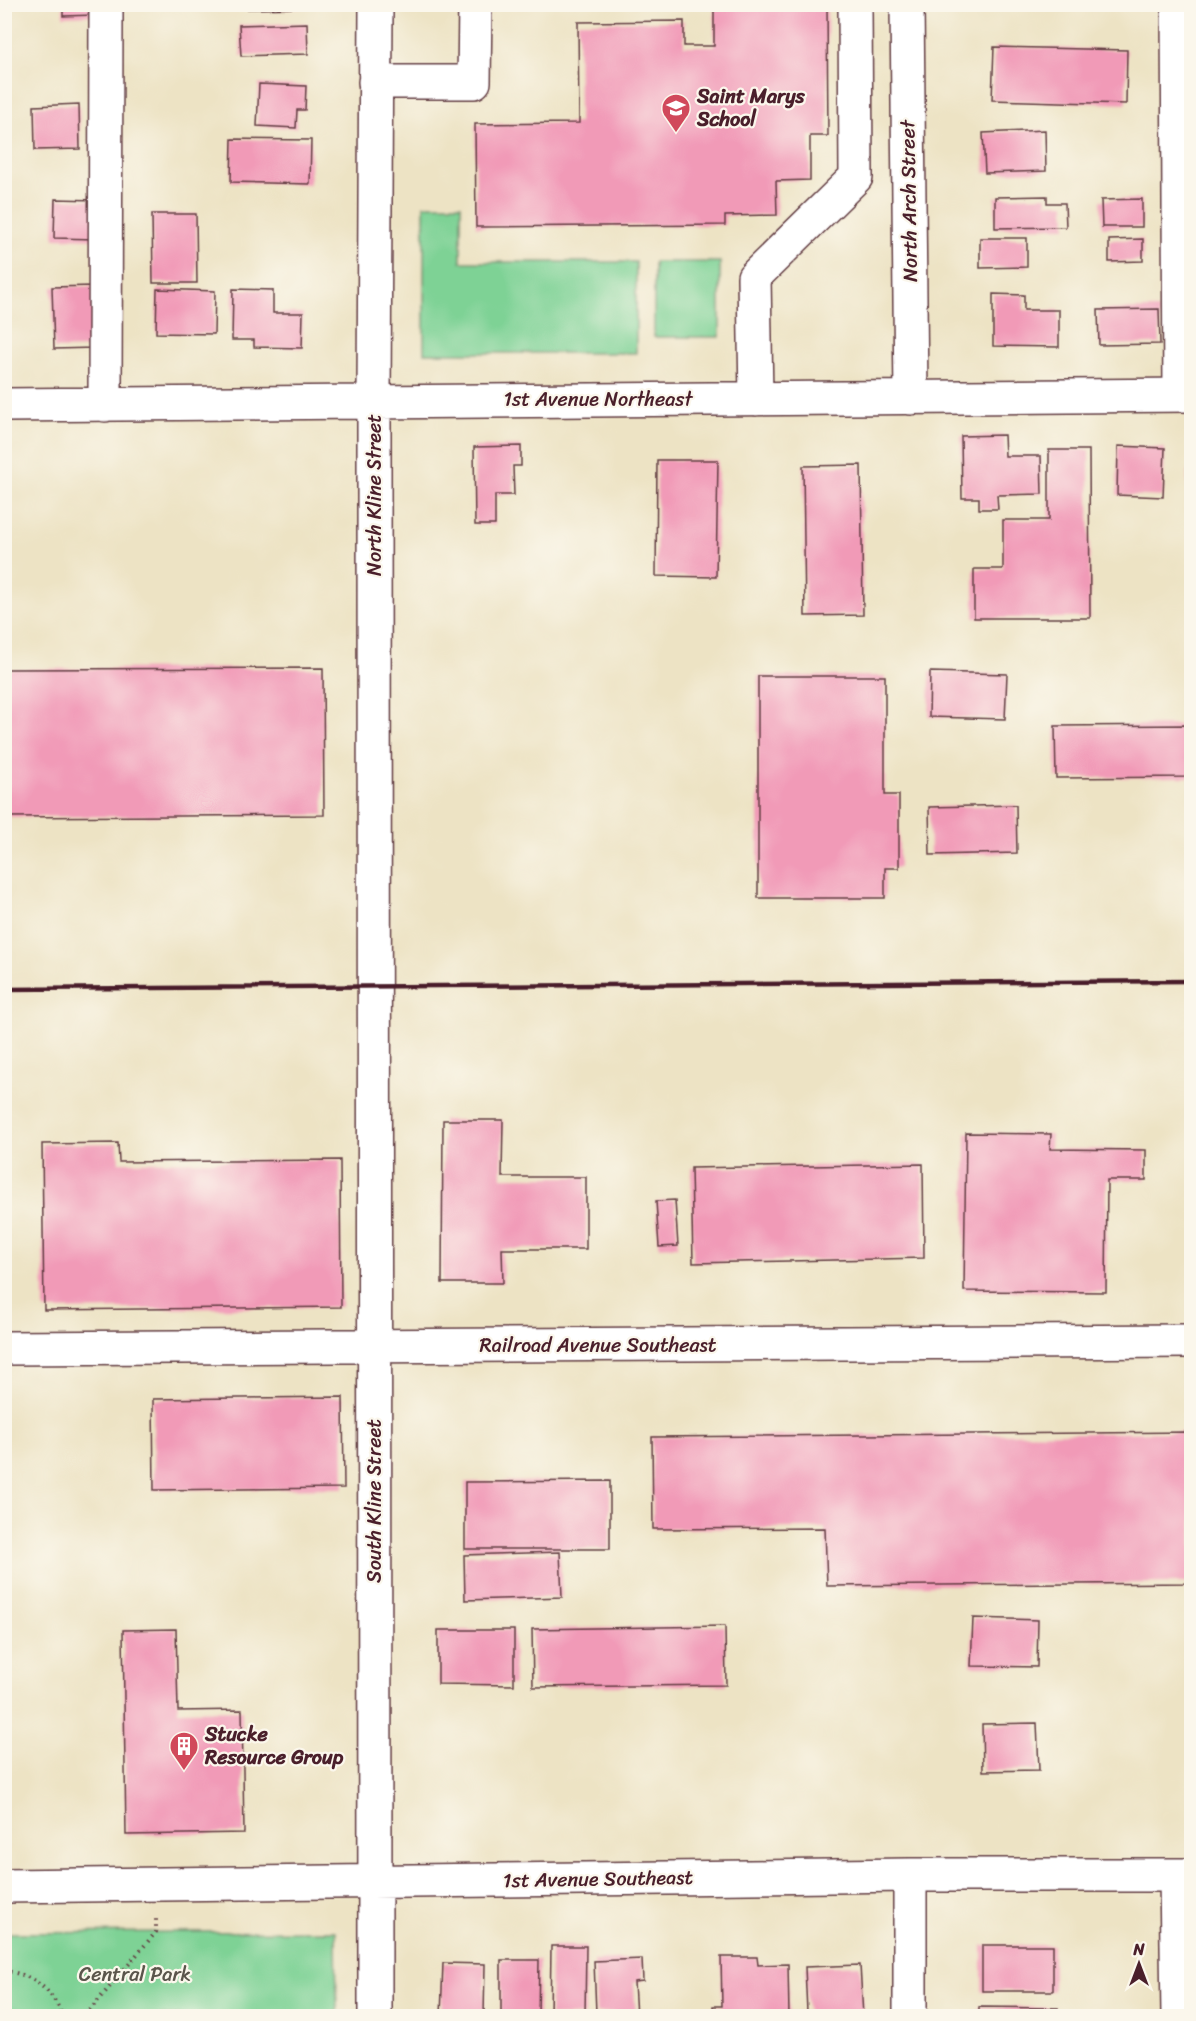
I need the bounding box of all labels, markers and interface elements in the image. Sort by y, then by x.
place label: Saint Marys School [696,79,806,137]
school or university icon: Saint Marys School [660,92,692,134]
street label: North Arch Street [890,119,928,282]
street label: 1st Avenue Northeast [503,382,693,417]
street label: North Kline Street [357,414,392,576]
street label: Railroad Avenue Southeast [480,1328,717,1363]
street label: South Kline Street [357,1419,392,1583]
place label: Stucke Resource Group [204,1717,344,1775]
building icon: Stucke Resource Group [168,1730,200,1772]
street label: 1st Avenue Southeast [503,1860,694,1898]
north arrow [1109,1934,1169,1994]
text: N [1132,1935,1145,1964]
park label: Central Park [79,1957,191,1992]

